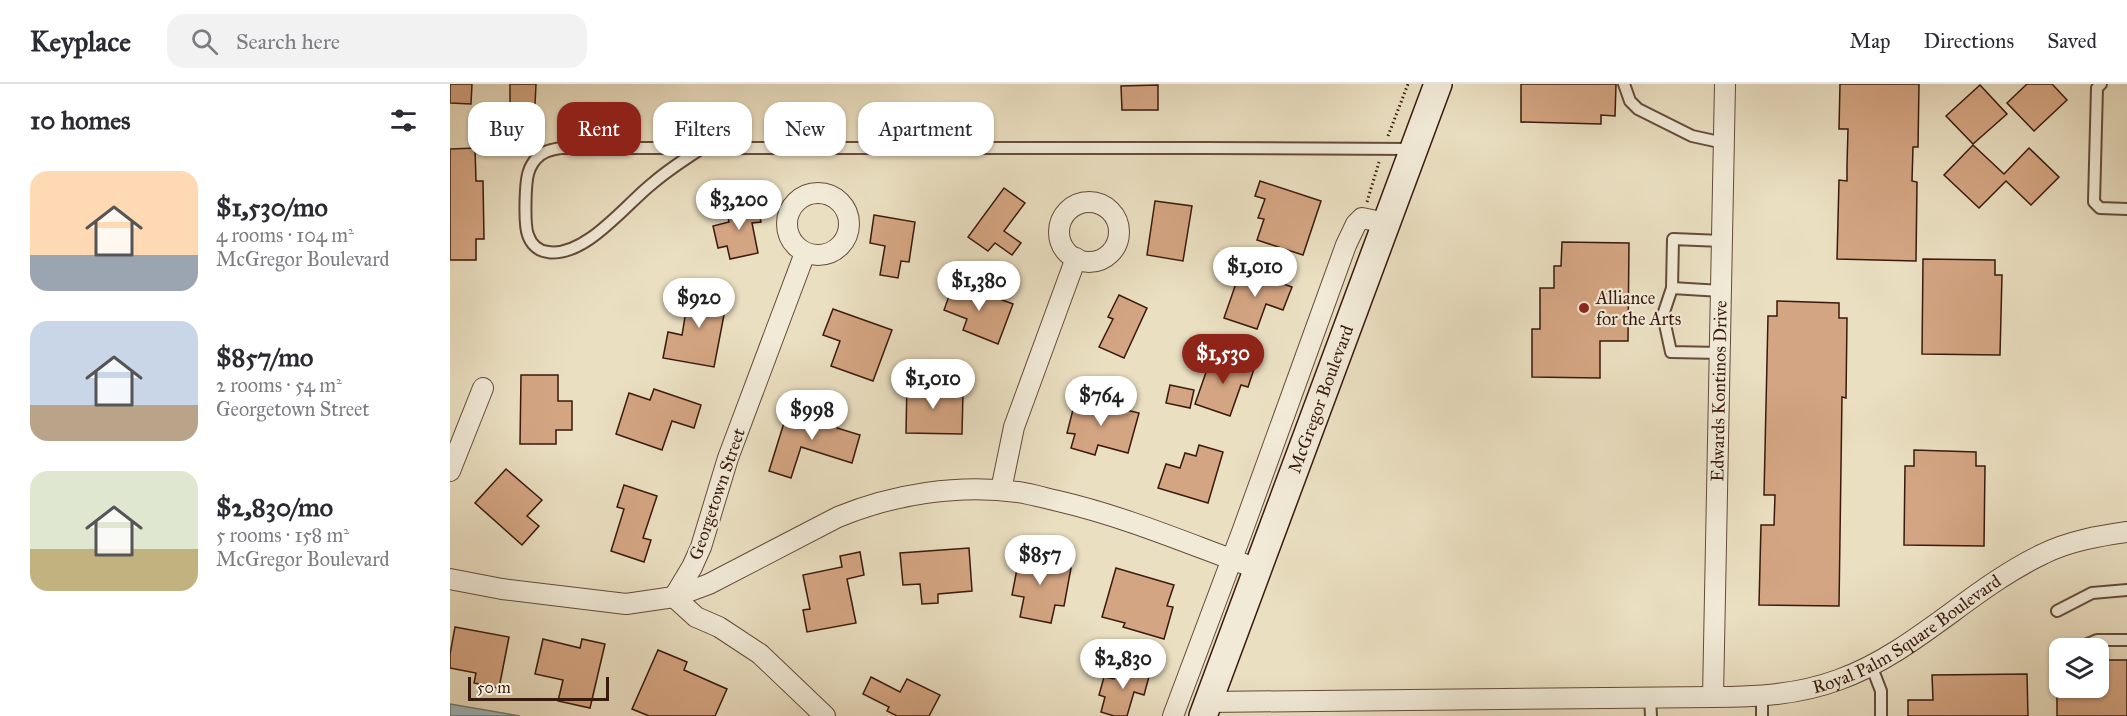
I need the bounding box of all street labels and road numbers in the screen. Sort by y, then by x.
street label: Edwards Kontinos Drive [1706,300,1732,482]
street label: McGregor Boulevard [1283,322,1358,476]
street label: Georgetown Street [684,425,751,563]
street label: Royal Palm Square Boulevard [1810,570,2005,698]

